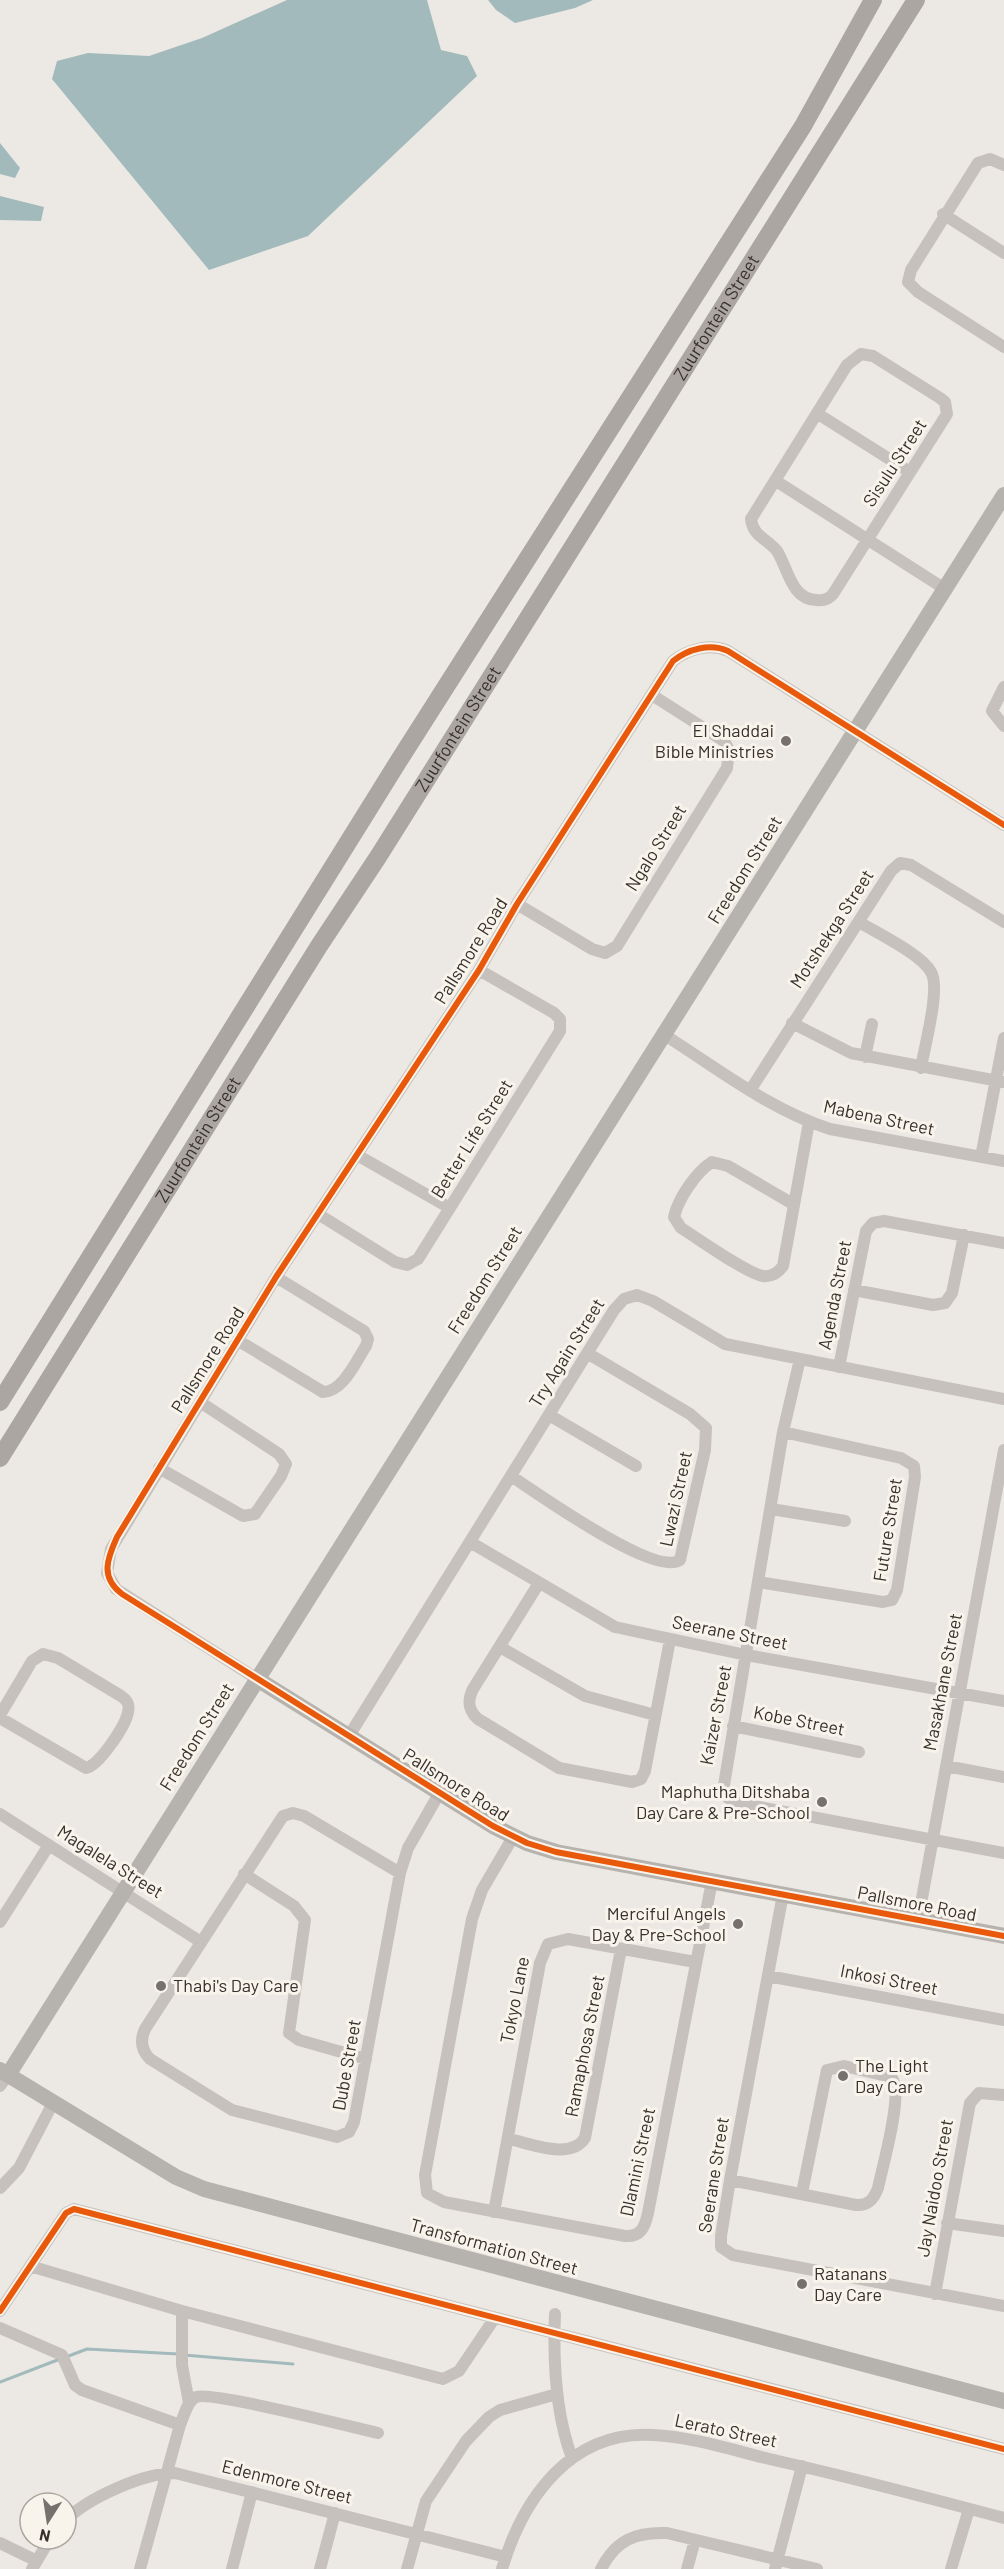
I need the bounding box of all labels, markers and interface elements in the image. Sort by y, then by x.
street label: Zuurfontein Street [668,250,763,384]
street label: Sisulu Street [858,415,931,510]
street label: Zuurfontein Street [410,662,505,795]
place label: El Shaddai Bible Ministries [655,719,774,762]
marker: El Shaddai Bible Ministries [779,734,793,748]
street label: Ngalo Street [620,800,690,895]
street label: Freedom Street [702,812,786,927]
street label: Motshekga Street [785,865,878,992]
street label: Pallsmore Road [429,893,511,1008]
street label: Zuurfontein Street [150,1072,245,1206]
street label: Better Life Street [426,1075,517,1202]
street label: Mabena Street [822,1095,937,1140]
street label: Freedom Street [442,1222,526,1337]
street label: Agenda Street [813,1238,855,1351]
street label: Try Again Street [524,1294,609,1411]
street label: Pallsmore Road [166,1302,248,1417]
street label: Lwazi Street [654,1449,696,1549]
street label: Future Street [868,1476,906,1583]
street label: Seerane Street [671,1610,790,1654]
street label: Masakhane Street [918,1611,966,1753]
street label: Kaizer Street [695,1663,736,1767]
street label: Freedom Street [154,1679,238,1794]
street label: Kobe Street [752,1700,847,1740]
street label: Pallsmore Road [399,1743,514,1825]
place label: Maphutha Ditshaba Day Care & Pre-School [636,1780,810,1823]
marker: Maphutha Ditshaba Day Care & Pre-School [815,1795,829,1809]
street label: Magalela Street [54,1820,168,1902]
street label: Pallsmore Road [856,1881,979,1925]
place label: Merciful Angels Day & Pre-School [592,1902,726,1945]
marker: Merciful Angels Day & Pre-School [731,1917,745,1931]
street label: Tokyo Lane [495,1955,533,2045]
street label: Inkosi Street [839,1959,940,1999]
street label: Ramaphosa Street [559,1973,609,2119]
place label: Thabi's Day Care [173,1974,299,1996]
marker: Thabi's Day Care [154,1979,168,1993]
street label: Dube Street [327,2017,365,2112]
place label: The Light Day Care [855,2054,929,2097]
marker: The Light Day Care [836,2069,850,2083]
street label: Dlamini Street [615,2105,659,2218]
street label: Seerane Street [693,2115,733,2235]
street label: Jay Naidoo Street [911,2117,957,2258]
street label: Transformation Street [408,2213,581,2279]
place label: Ratanans Day Care [814,2262,887,2305]
marker: Ratanans Day Care [795,2277,809,2291]
street label: Lerato Street [673,2408,780,2452]
street label: Edenmore Street [220,2454,355,2508]
north arrow [18,2491,78,2551]
text: N [38,2526,52,2547]

